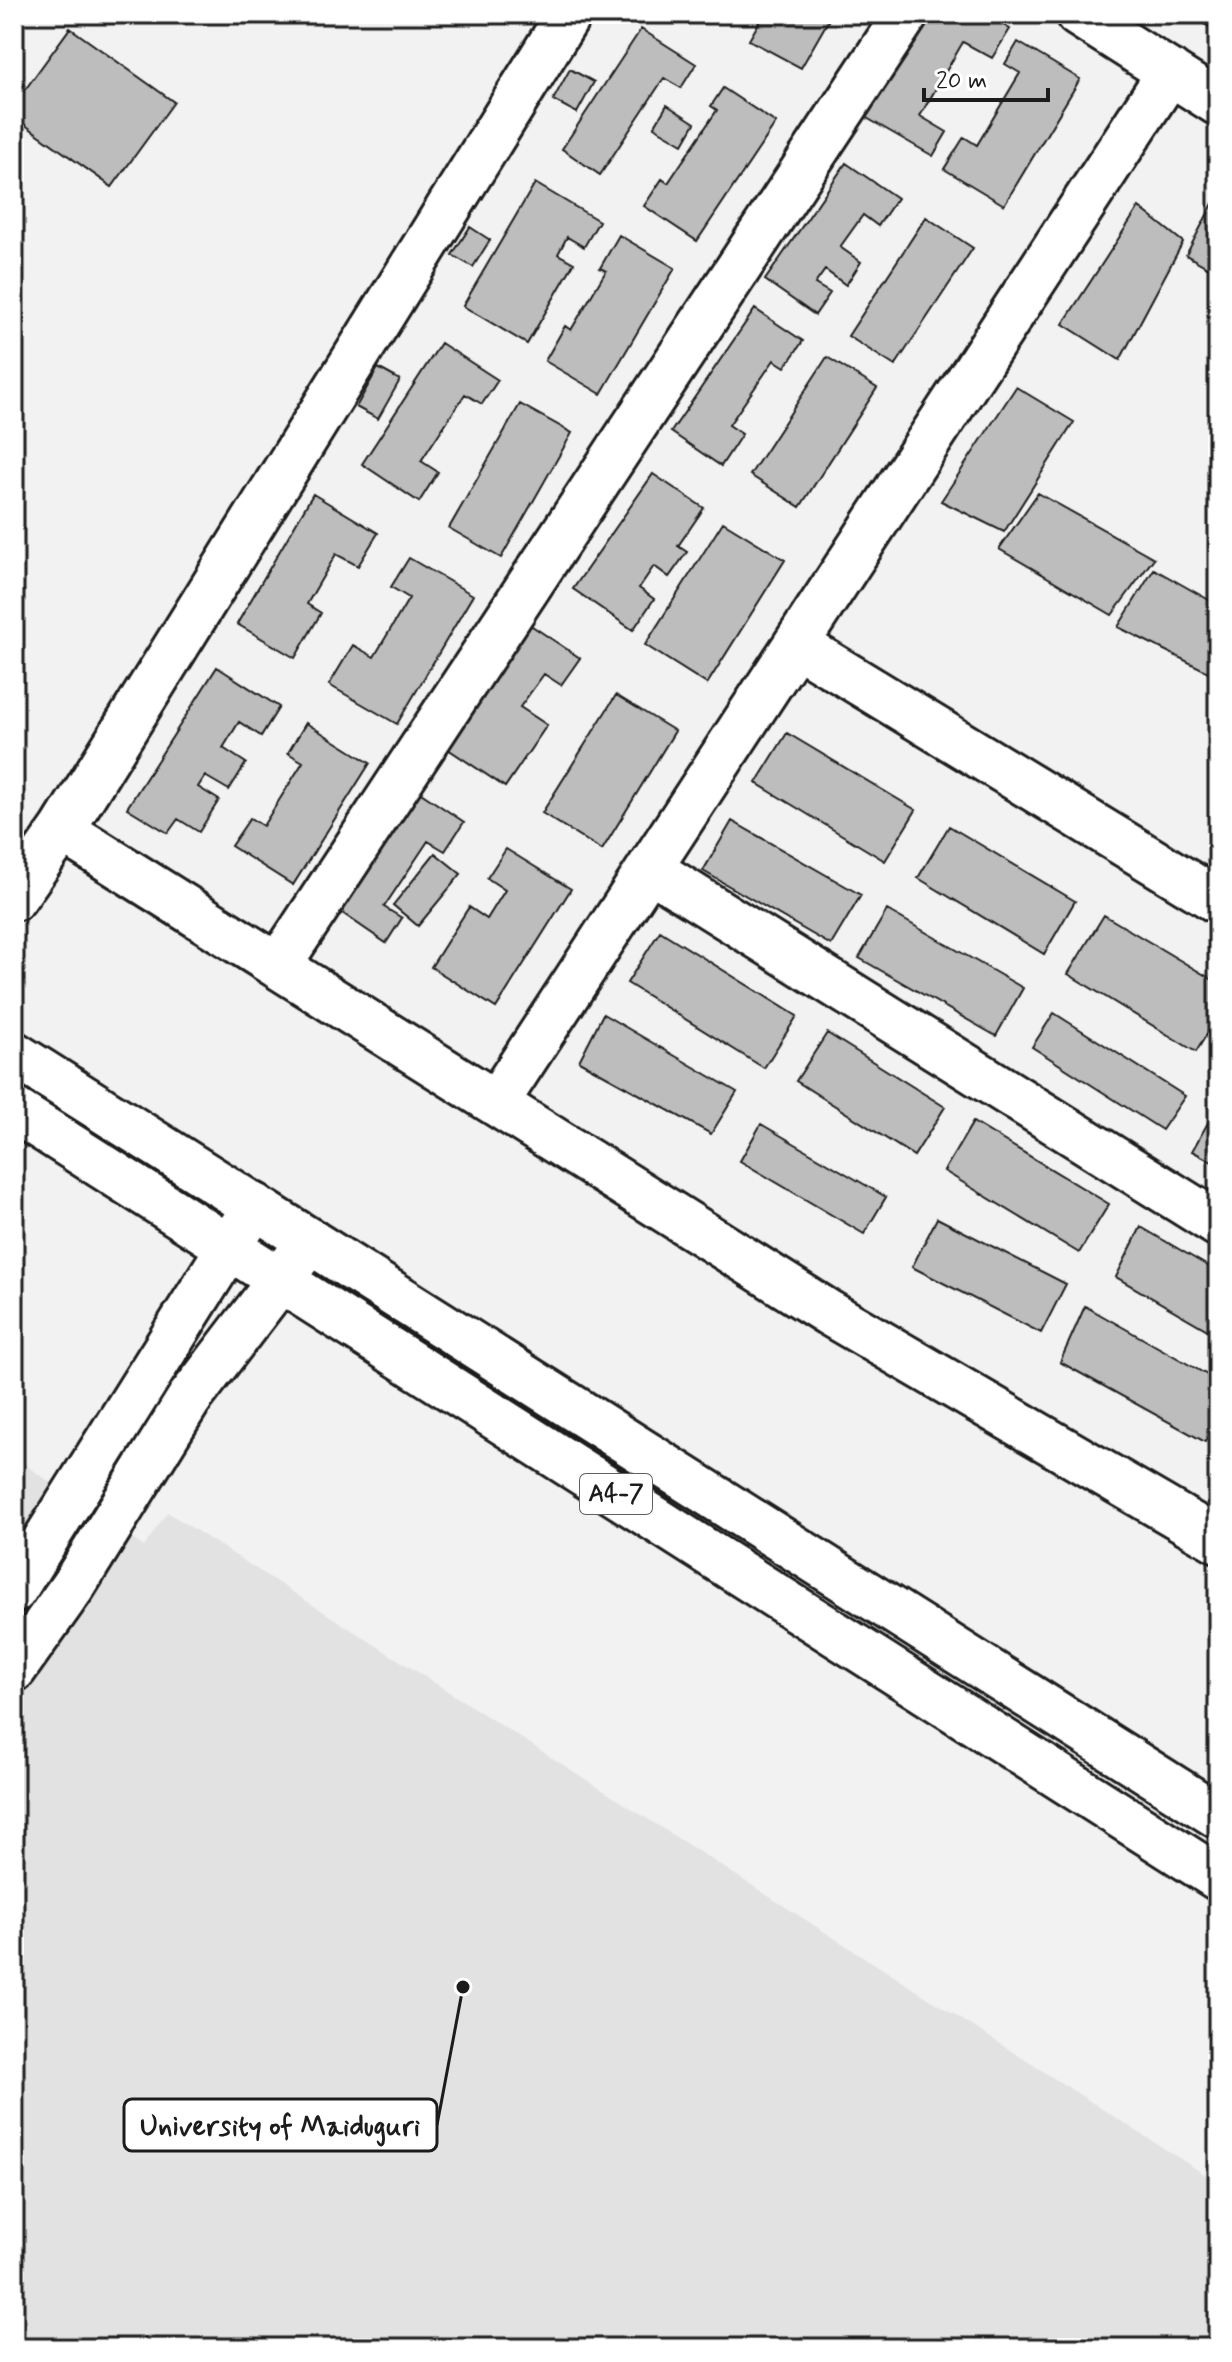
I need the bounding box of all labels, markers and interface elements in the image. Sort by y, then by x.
scale bar [924,52,1048,102]
text: 20 m [936,66,987,97]
road number: A4-7 [580,1474,652,1514]
callout: University of Maiduguri [124,2099,437,2151]
text: University of Maiduguri [140,2109,420,2147]

